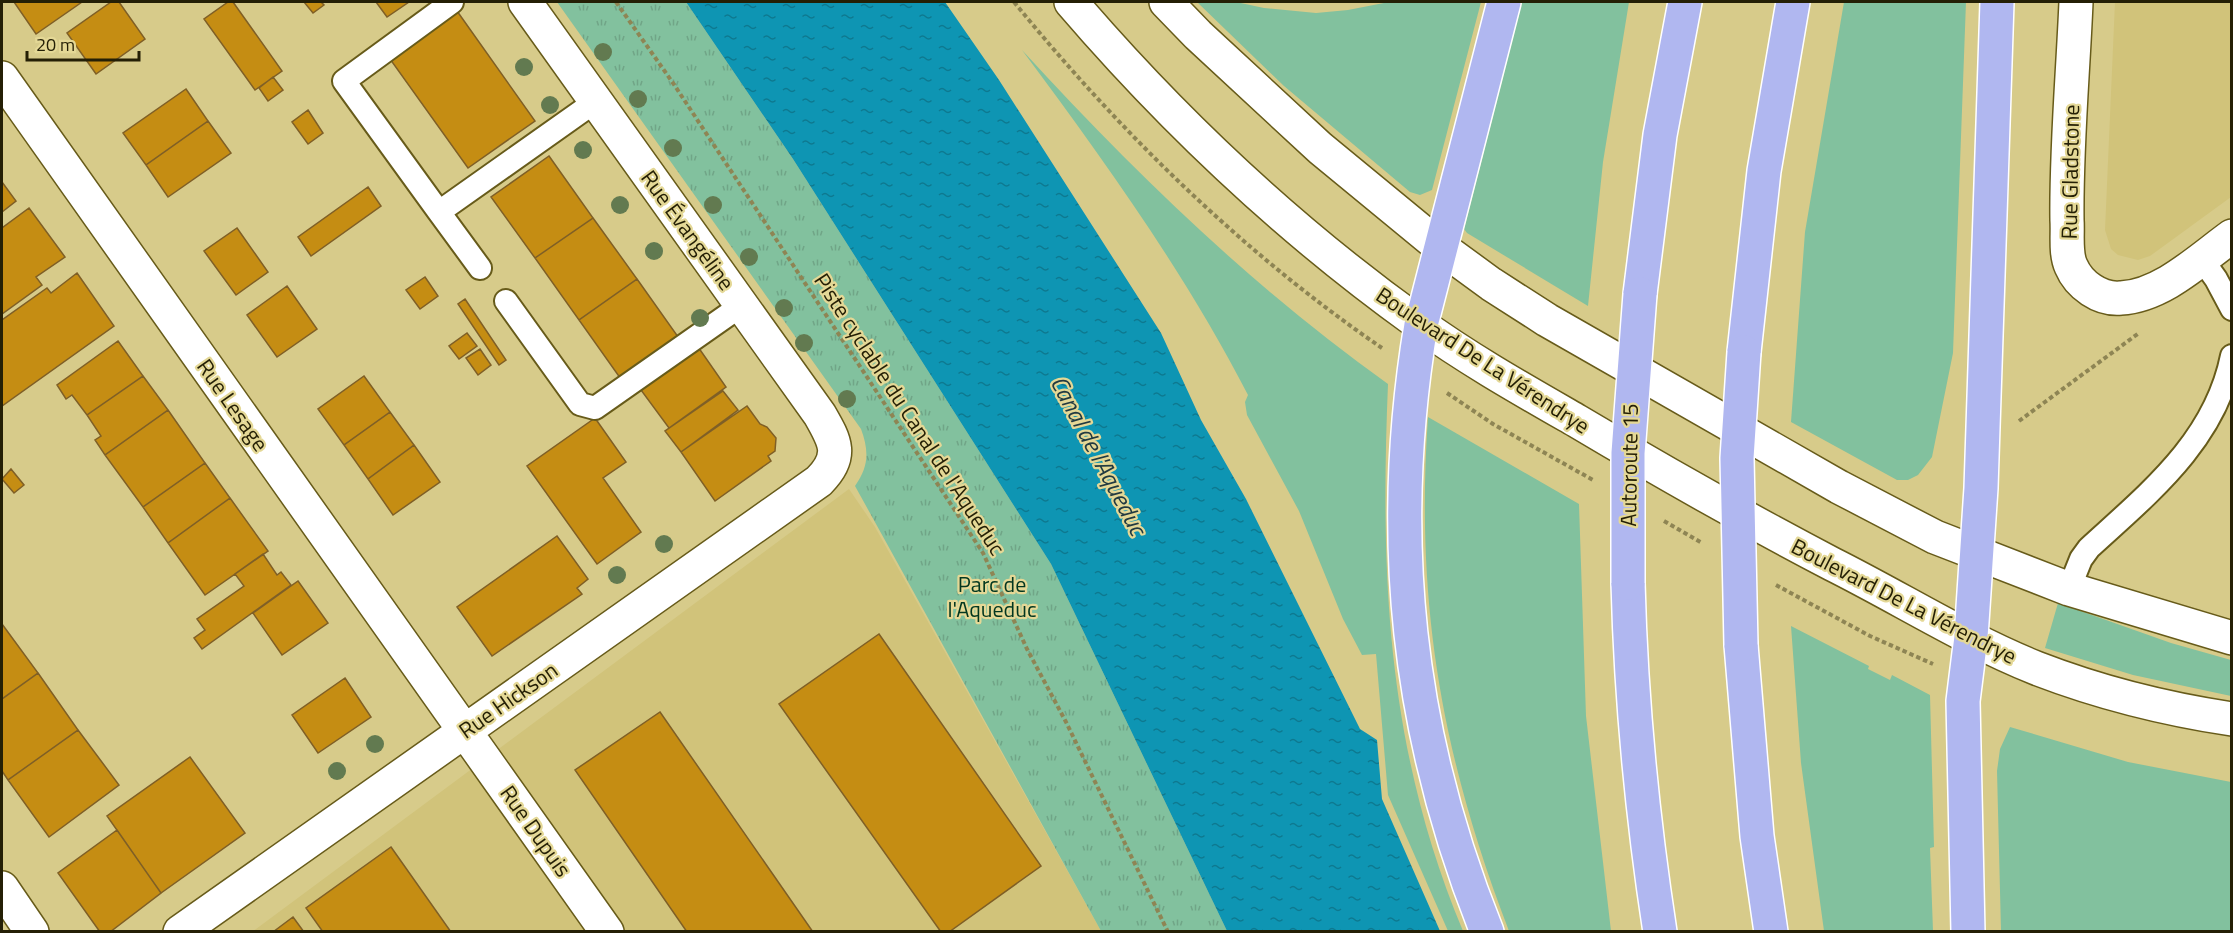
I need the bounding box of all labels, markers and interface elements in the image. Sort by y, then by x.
scale bar [27,24,140,62]
text: 20 m [36,31,75,58]
street label: Rue Gladstone [2052,104,2088,240]
street label: Rue Évangéline [633,163,743,297]
street label: Piste cyclable du Canal de l'Aqueduc [806,266,1014,562]
street label: Boulevard De La Vérendrye [1369,278,1597,442]
street label: Rue Lesage [189,352,277,458]
water label: Canal de l'Aqueduc [1042,369,1157,543]
street label: Autoroute 15 [1611,403,1647,527]
street label: Boulevard De La Vérendrye [1785,529,2023,673]
park label: Parc de l'Aqueduc [948,567,1036,626]
street label: Rue Hickson [451,653,565,747]
street label: Rue Dupuis [492,778,580,884]

